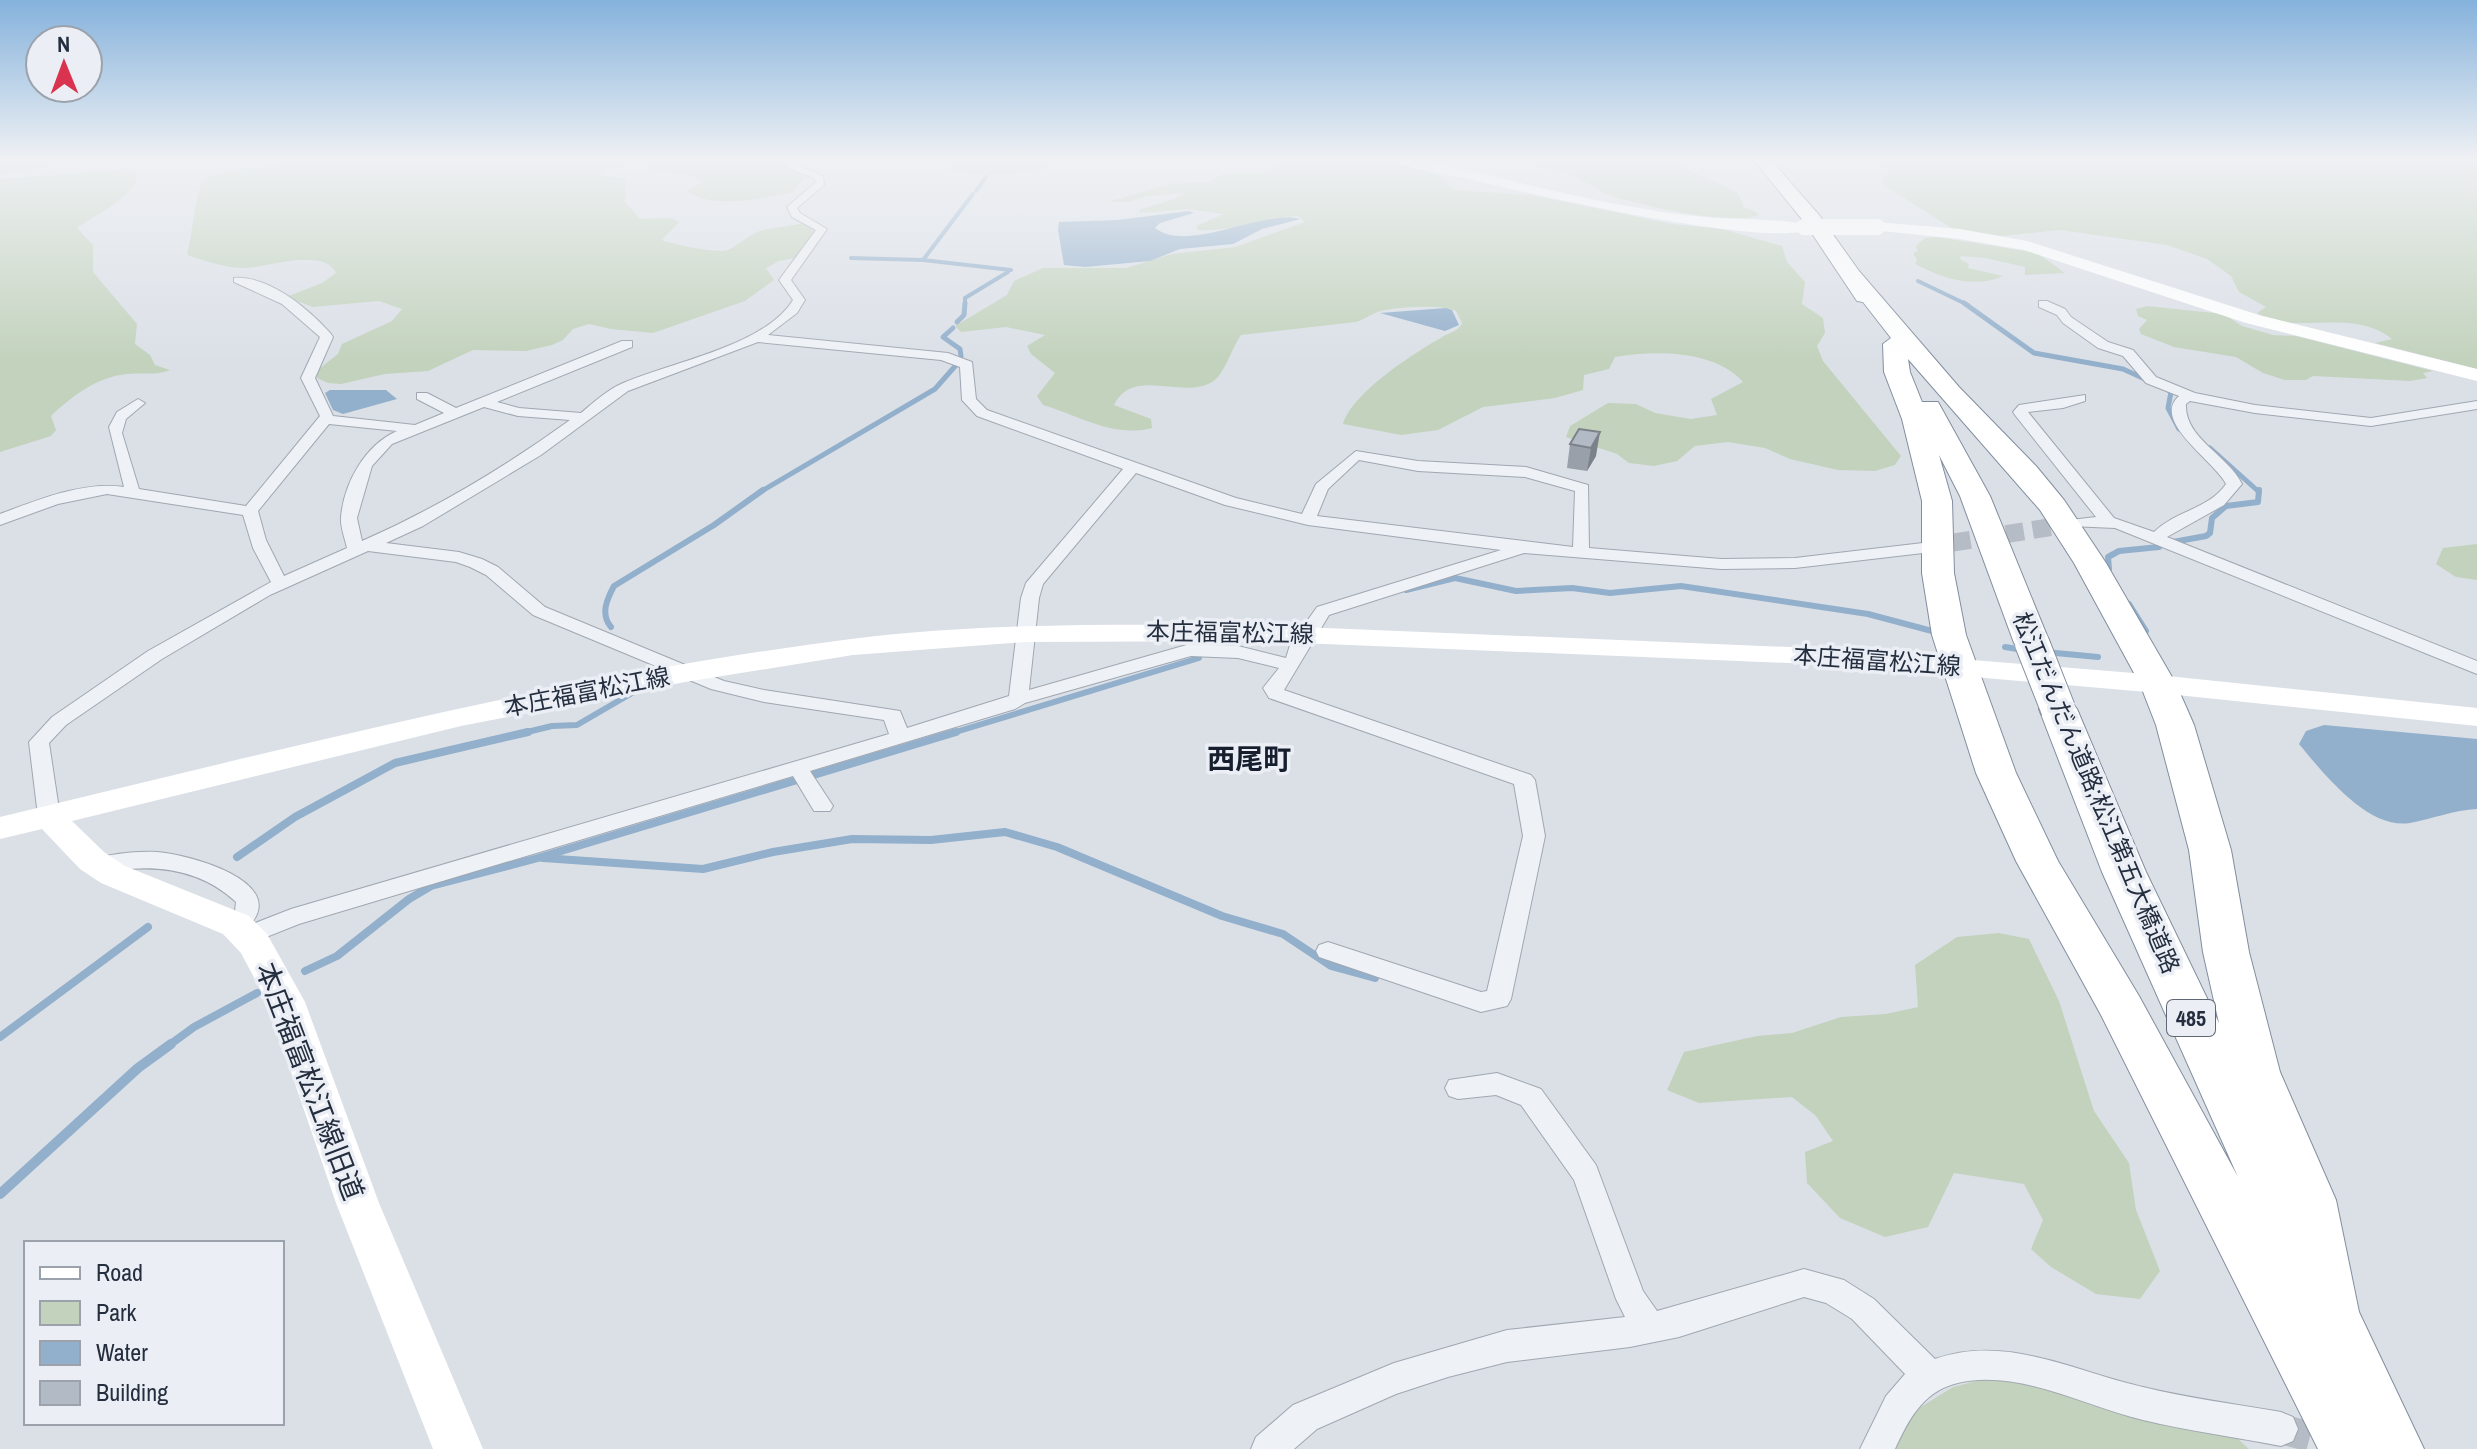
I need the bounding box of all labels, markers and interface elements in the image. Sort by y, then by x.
north arrow [24,24,104,104]
text: N [57,29,70,59]
street label: 松江だんだん道路;松江第五大橋道路 [2006,607,2188,978]
street label: 本庄福富松江線 [1146,615,1314,649]
street label: 本庄福富松江線 [1792,638,1962,682]
street label: 本庄福富松江線 [501,659,672,723]
district label: 西尾町 [1207,740,1291,778]
street label: 本庄福富松江線旧道 [247,957,373,1205]
road number: 485 [2167,1000,2215,1036]
legend [24,1241,284,1425]
text: Road [96,1256,143,1288]
text: Park [96,1296,137,1328]
text: Water [96,1336,148,1368]
text: Building [96,1376,168,1408]

